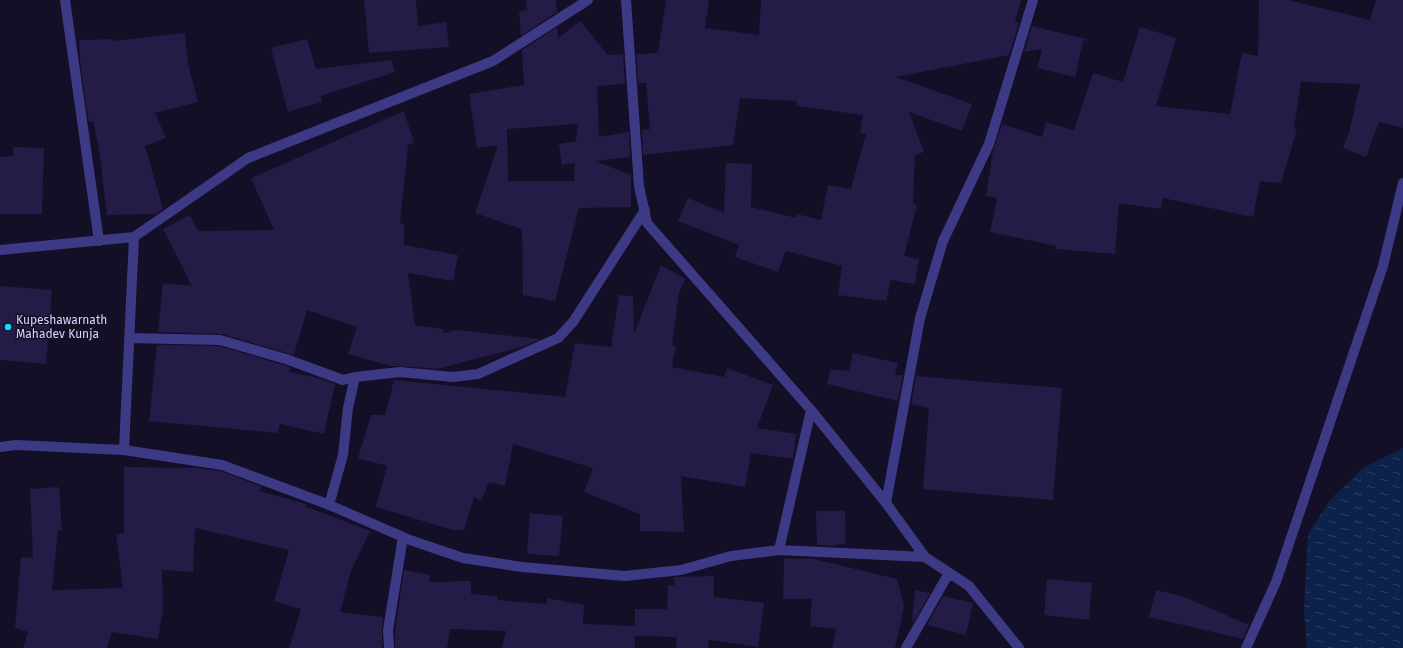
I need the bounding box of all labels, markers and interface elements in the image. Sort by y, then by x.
place label: Kupeshawarnath Mahadev Kunja [16,313,107,341]
marker: Kupeshawarnath Mahadev Kunja [3,322,13,332]

